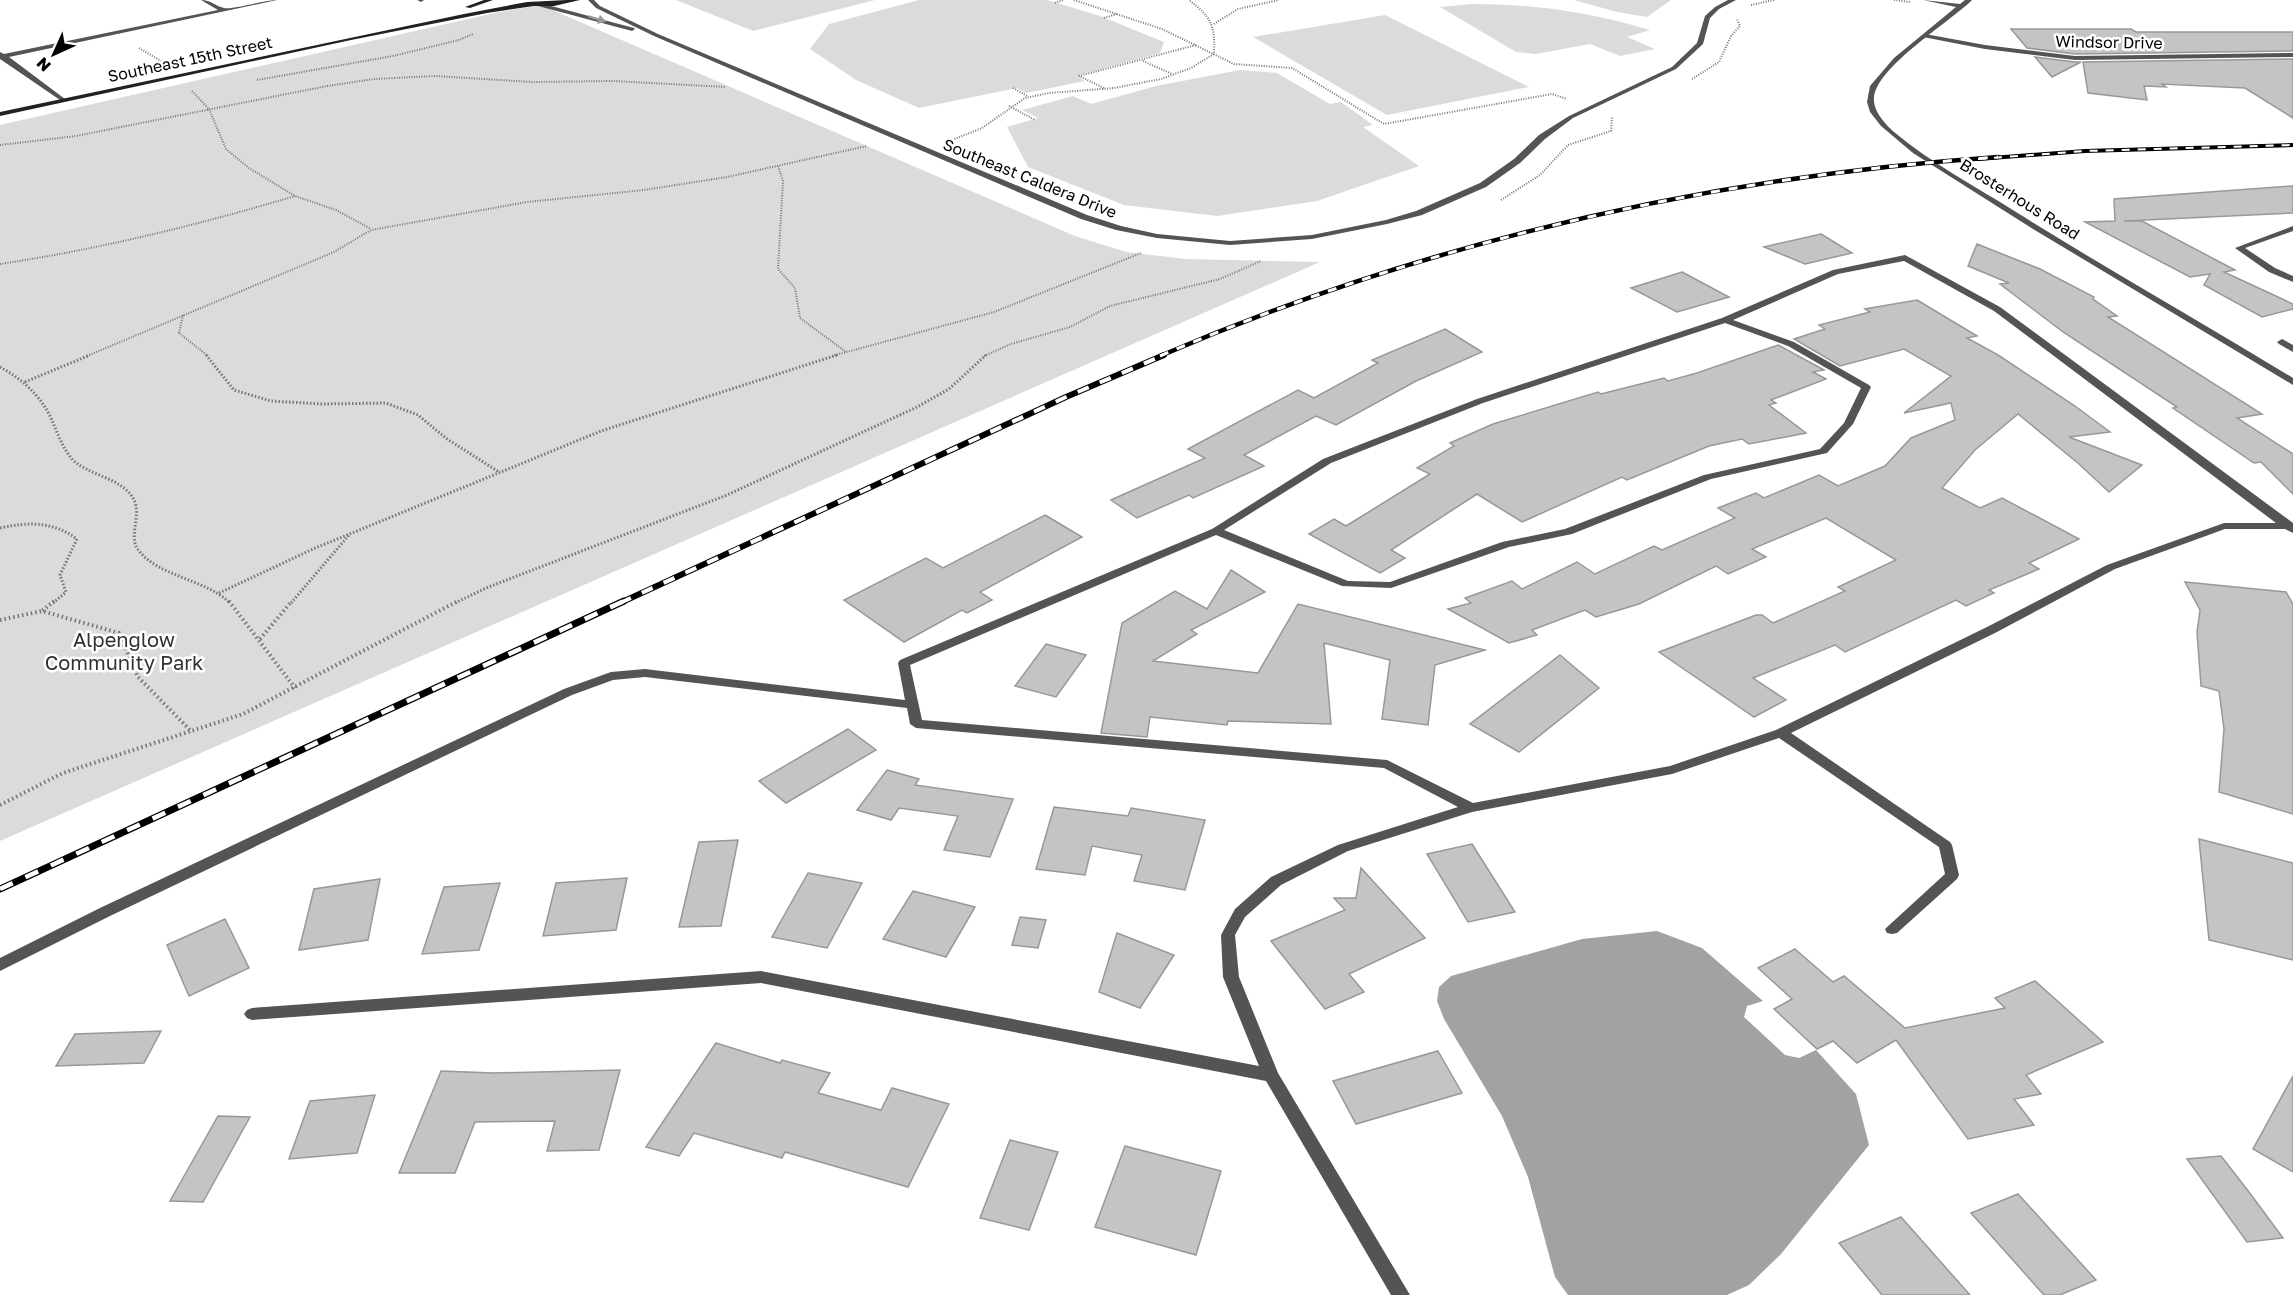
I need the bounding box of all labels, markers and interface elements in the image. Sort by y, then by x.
one-way arrow [588,15,606,24]
north arrow [24,24,84,84]
street label: Windsor Drive [2055,31,2163,53]
street label: Southeast 15th Street [106,32,274,86]
text: N [32,53,55,76]
street label: Southeast Caldera Drive [940,134,1120,222]
street label: Brosterhous Road [1956,154,2084,244]
park label: Alpenglow Community Park [45,627,203,674]

